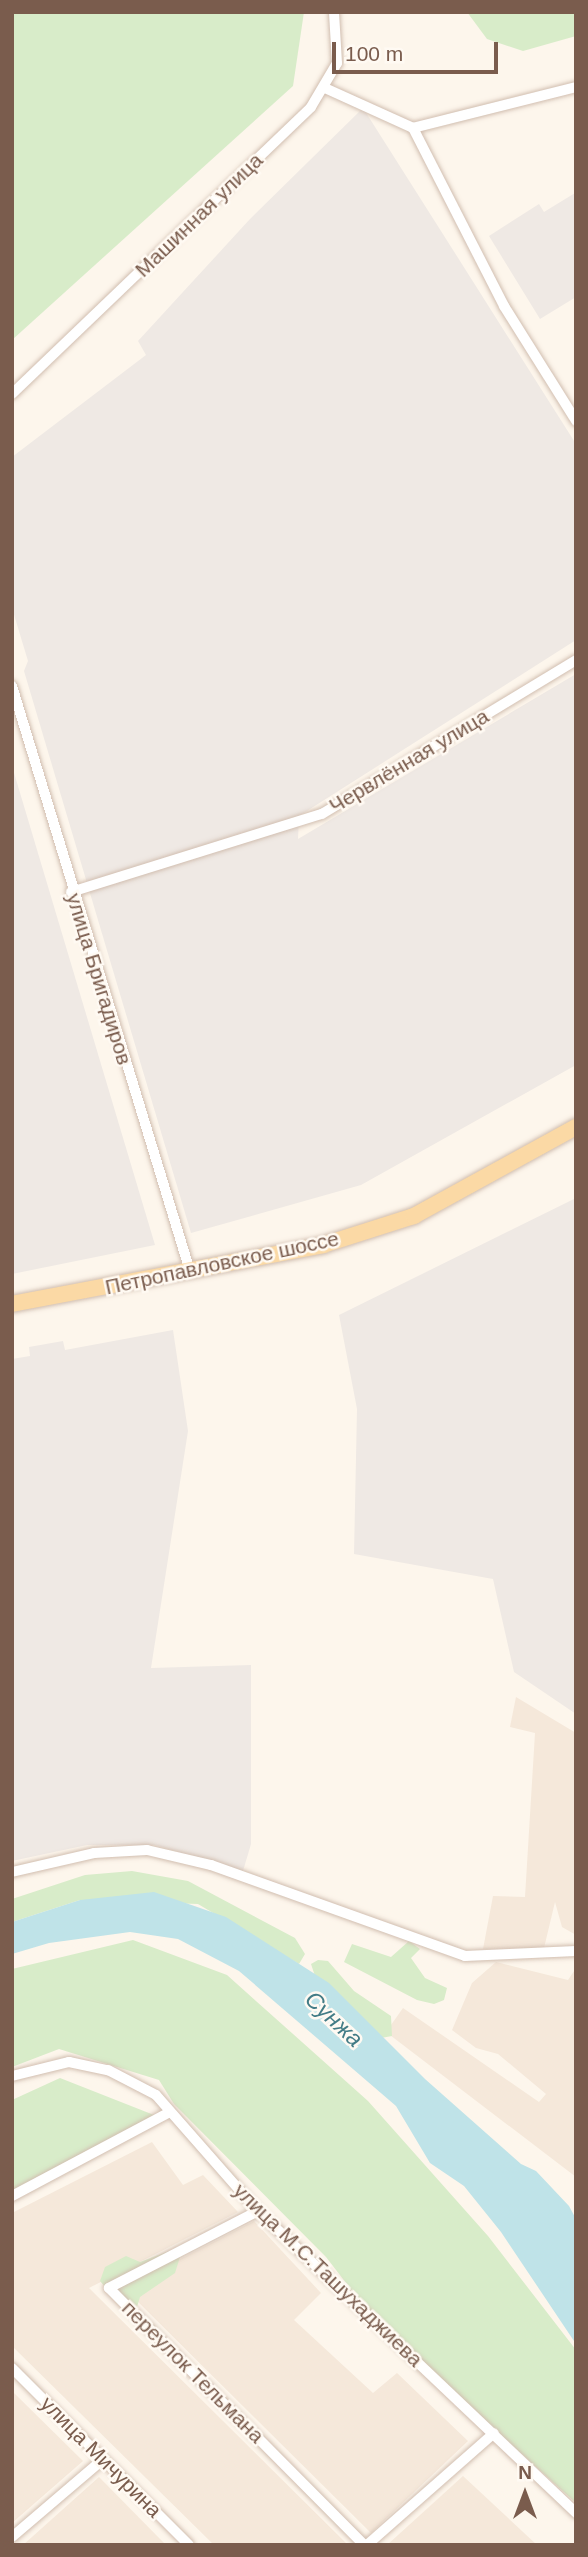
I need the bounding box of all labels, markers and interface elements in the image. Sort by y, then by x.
scale bar [336,28,502,72]
text: 100 m [345,42,403,65]
street label: Машинная улица [130,148,268,282]
street label: Червлённая улица [325,703,493,819]
street label: улица Бригадиров [61,890,137,1068]
street label: Петропавловское шоссе [103,1226,341,1300]
water label: Сунжа [299,1985,369,2053]
street label: улица М.С.Ташухаджиева [228,2178,428,2372]
street label: переулок Тельмана [117,2296,269,2448]
street label: улица Мичурина [35,2391,167,2523]
north arrow [490,2459,560,2529]
text: N [518,2462,532,2483]

